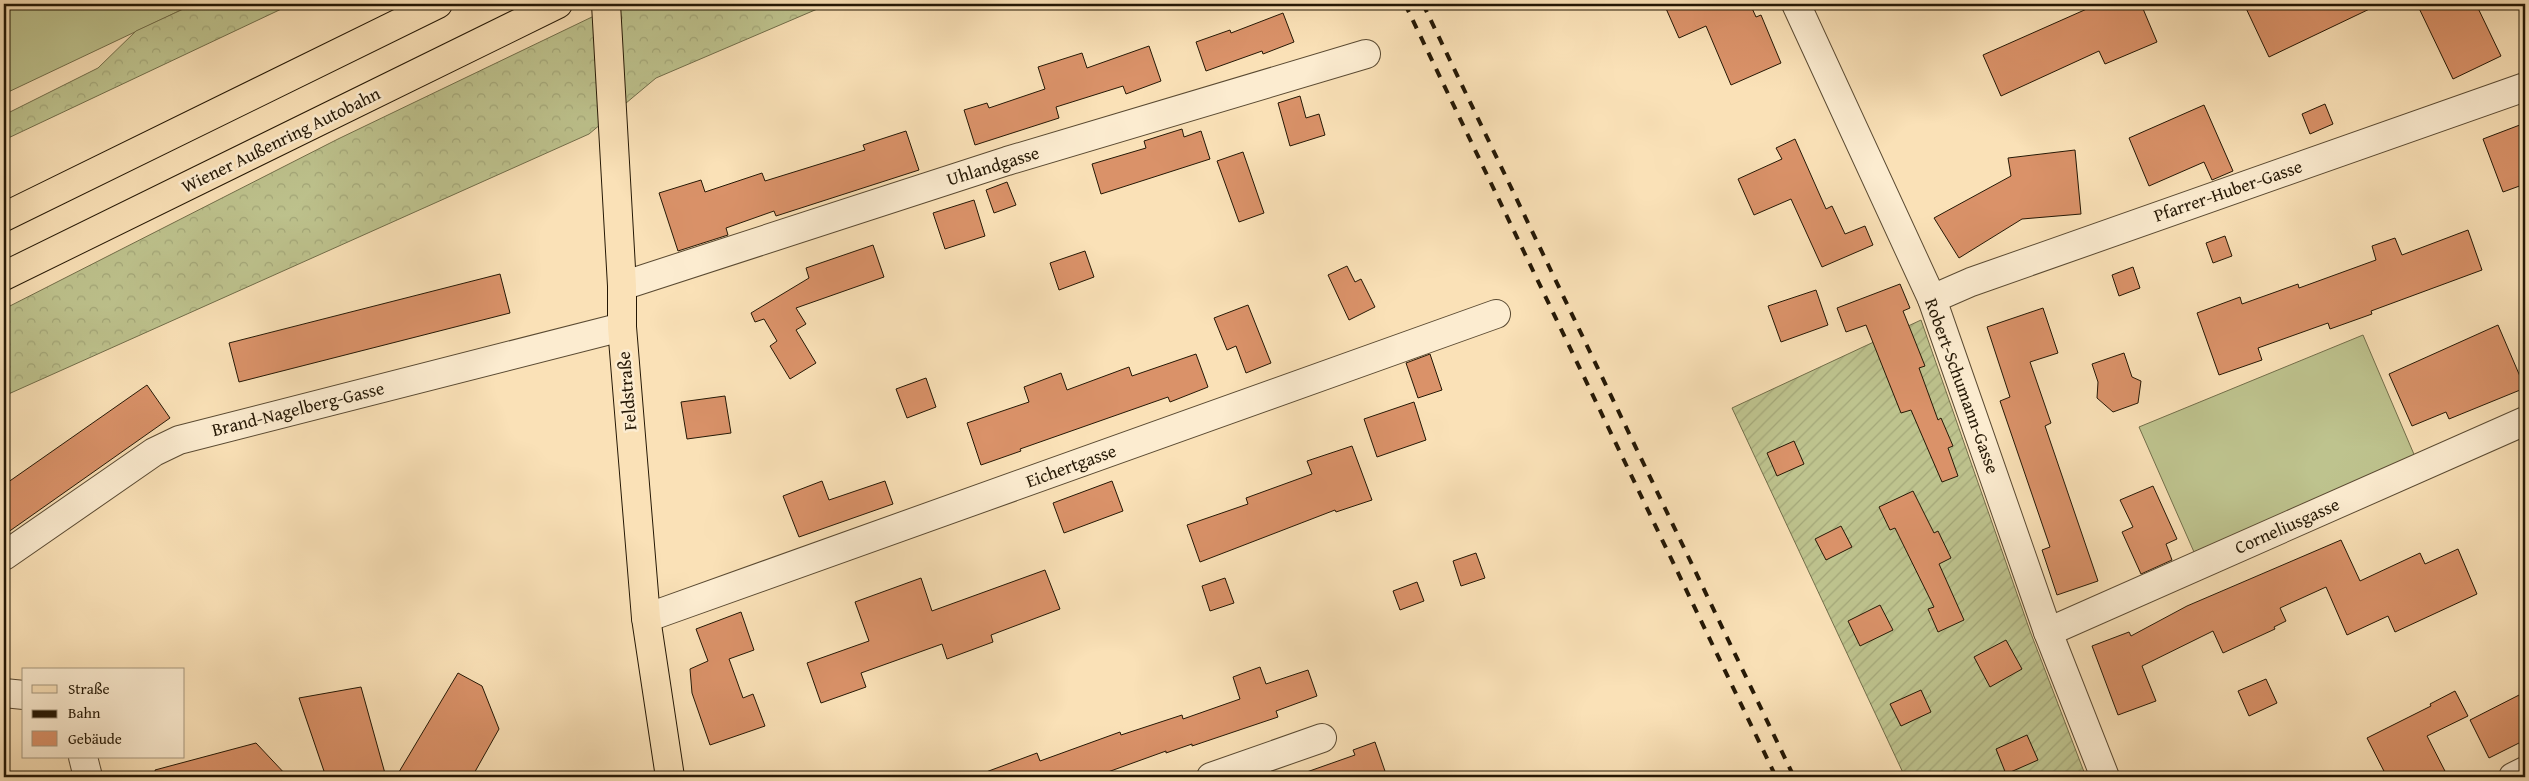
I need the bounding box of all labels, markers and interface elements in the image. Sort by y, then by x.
street label: Wiener Außenring Autobahn [177,80,385,200]
street label: Uhlandgasse [943,139,1042,192]
street label: Pfarrer-Huber-Gasse [2150,152,2306,229]
street label: Robert-Schumann-Gasse [1918,294,2007,477]
street label: Feldstraße [610,350,643,432]
street label: Brand-Nagelberg-Gasse [209,374,387,443]
street label: Eichertgasse [1022,437,1120,494]
street label: Corneliusgasse [2230,490,2344,561]
legend [22,668,185,758]
text: Straße [68,678,110,699]
text: Bahn [68,702,101,723]
text: Gebäude [68,728,122,749]

